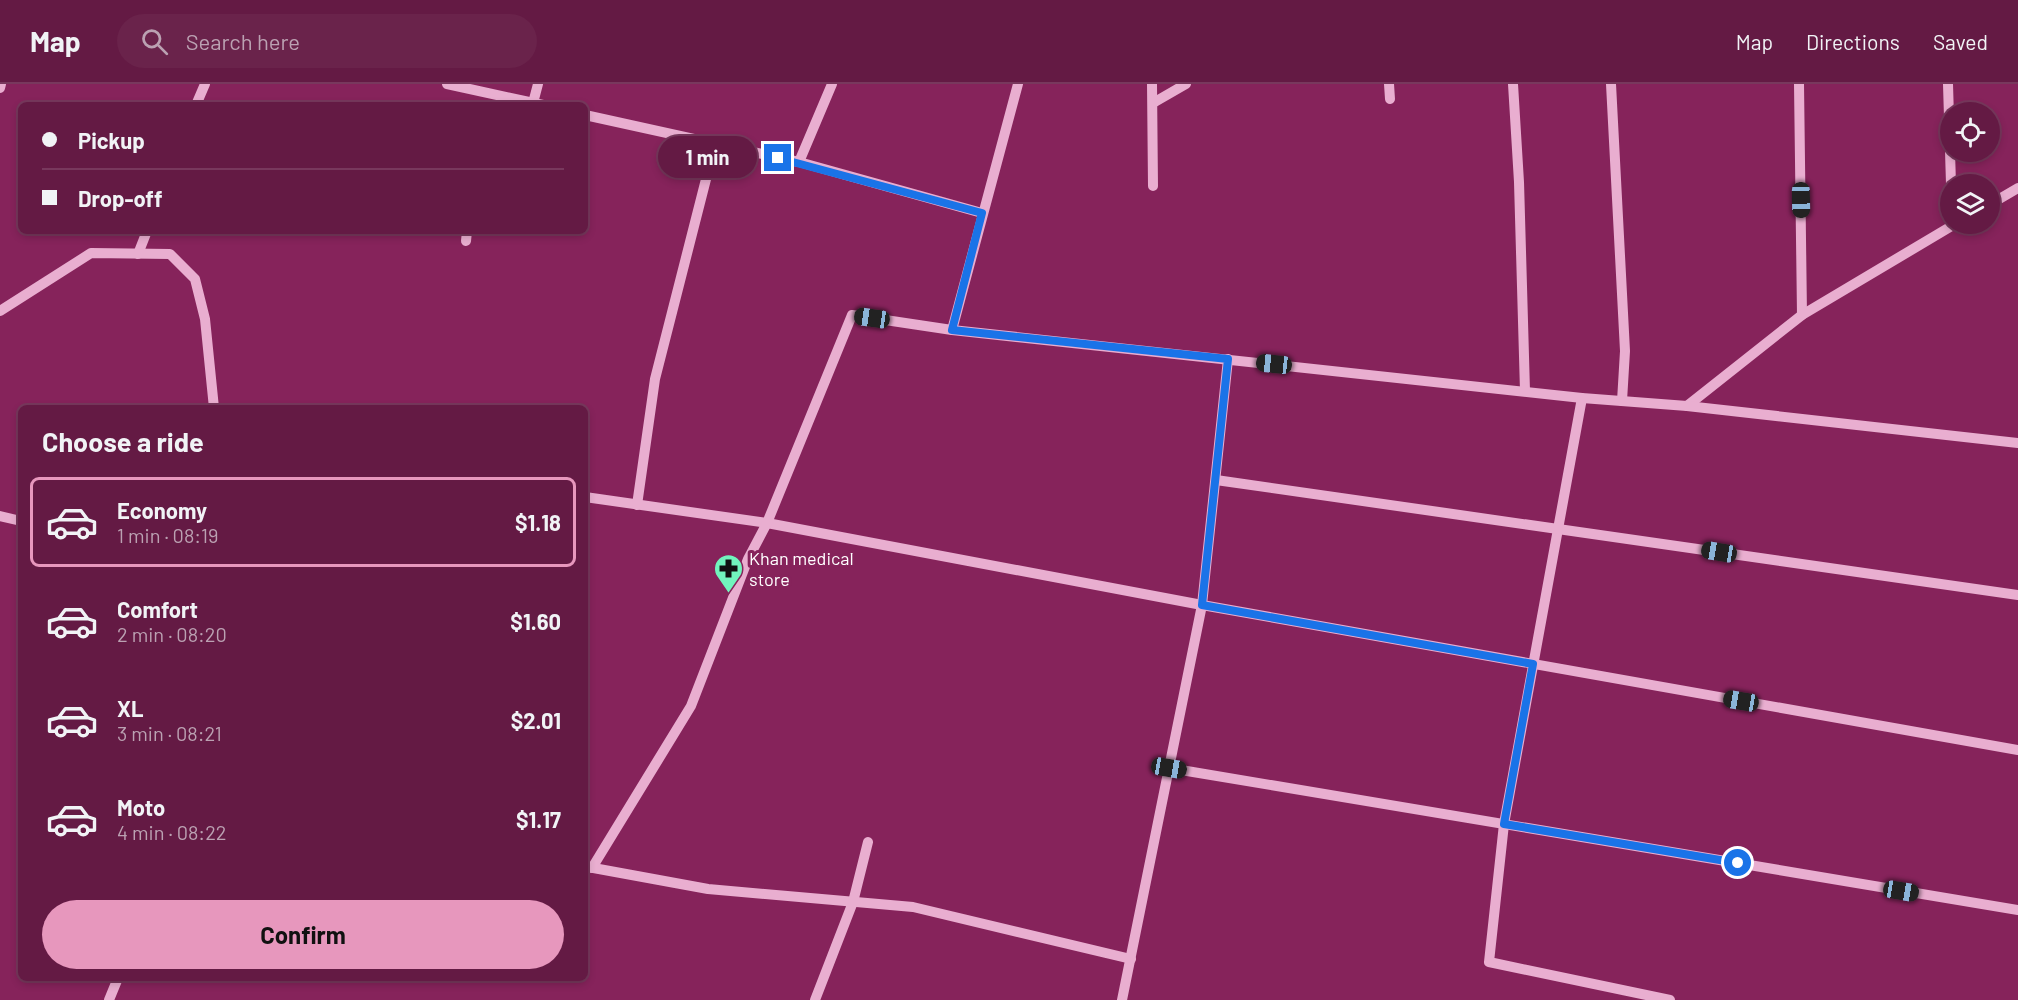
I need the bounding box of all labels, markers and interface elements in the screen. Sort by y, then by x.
search box [117,14,537,68]
text: Map [30,24,81,58]
icon: search [138,25,171,58]
text: Search here [186,28,300,54]
text: Map [1736,29,1773,54]
text: Directions [1806,29,1900,54]
text: Saved [1933,29,1988,54]
map controls [1940,102,2000,234]
button: locate [1940,102,2000,162]
text: Pickup [78,127,145,153]
callout: 1 min [658,137,757,179]
route end [764,144,791,171]
text: 1 min [686,145,729,169]
button: layers [1940,174,2000,234]
car [1792,182,1810,218]
text: Drop-off [78,185,162,211]
car [853,307,891,329]
car [1255,353,1293,375]
text: Choose a ride [42,425,204,457]
icon: car [45,495,99,549]
text: Economy [117,497,207,523]
text: $1.18 [515,509,561,535]
text: 1 min · 08:19 [117,523,219,547]
car [1700,540,1738,564]
place label: Khan medical store [749,547,854,590]
pharmacy icon: Khan medical store [712,552,744,594]
icon: car [45,594,99,648]
text: Comfort [117,596,198,622]
text: $1.60 [510,608,561,634]
text: 2 min · 08:20 [117,622,227,646]
car [1722,689,1760,713]
icon: car [45,693,99,747]
text: XL [117,695,143,721]
text: $2.01 [511,707,561,733]
text: 3 min · 08:21 [117,721,222,745]
car [1150,756,1188,780]
icon: car [45,792,99,846]
text: Moto [117,794,165,820]
text: $1.17 [516,806,561,832]
text: 4 min · 08:22 [117,820,227,844]
route start [1724,849,1751,876]
car [1882,879,1920,903]
button: Confirm [42,900,564,969]

